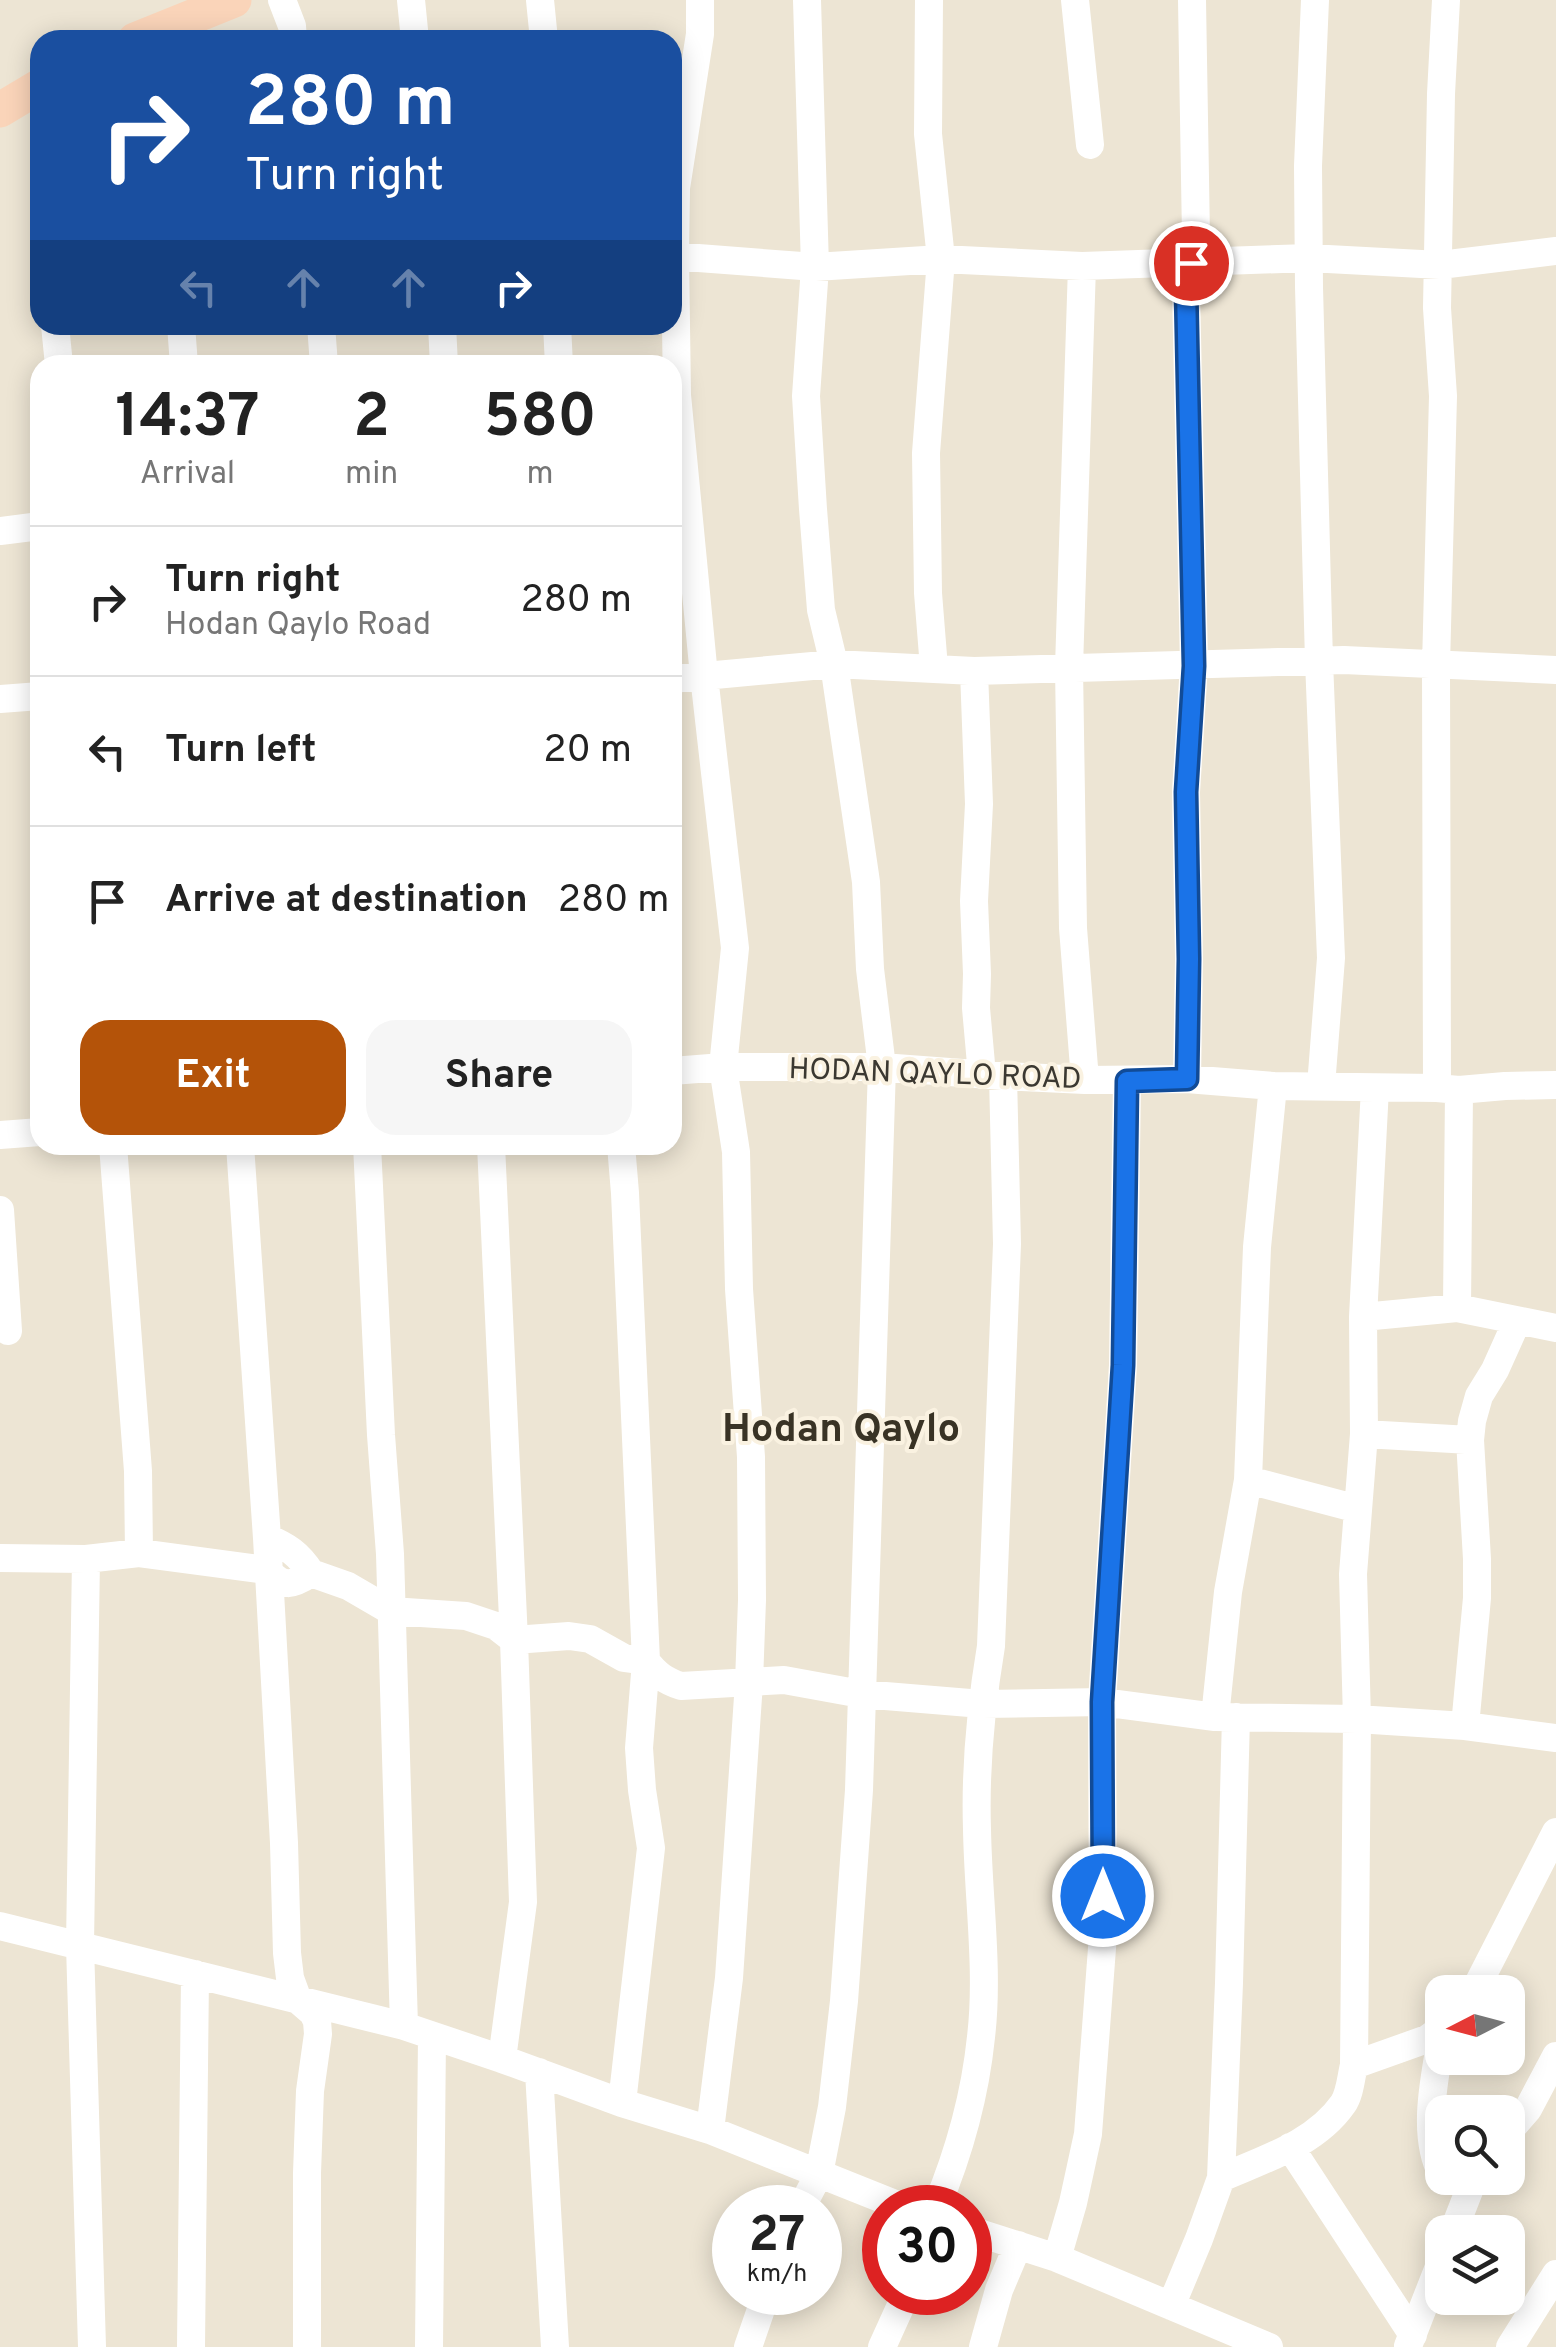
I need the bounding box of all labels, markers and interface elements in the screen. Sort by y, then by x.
text: 280 m [245,62,456,151]
icon: right [80,70,210,200]
text: Turn right [245,149,444,206]
pin [1149,221,1234,306]
icon: arrive [1164,236,1219,291]
icon: left [171,260,226,315]
icon: ahead [276,260,331,315]
icon: ahead [381,260,436,315]
icon: right [486,260,541,315]
text: 14:37 [115,382,260,458]
text: 2 [353,382,390,458]
text: 580 [484,382,597,458]
text: Arrival [140,455,235,495]
text: min [345,455,398,495]
text: m [527,455,554,495]
text: Turn right [165,557,340,606]
icon: right [80,574,135,629]
text: 280 m [520,577,632,626]
text: Hodan Qaylo Road [165,606,431,646]
icon: left [80,724,135,779]
text: Turn left [165,727,317,776]
text: 20 m [543,727,632,776]
icon: arrive [80,874,135,929]
text: Arrive at destination [165,877,528,926]
text: 280 m [558,877,669,926]
button: Exit [80,1020,346,1135]
button: Share [366,1020,632,1135]
street label: HODAN QAYLO ROAD [788,1052,1082,1099]
district label: Hodan Qaylo [722,1406,960,1456]
position arrow [1051,1844,1155,1948]
north arrow [1425,1975,1525,2075]
map controls [1425,1975,1525,2315]
button: search [1425,2095,1525,2195]
speed limit sign: 30 [862,2185,992,2315]
text: 27 [749,2206,805,2269]
button: layers [1425,2215,1525,2315]
text: km/h [747,2259,807,2291]

